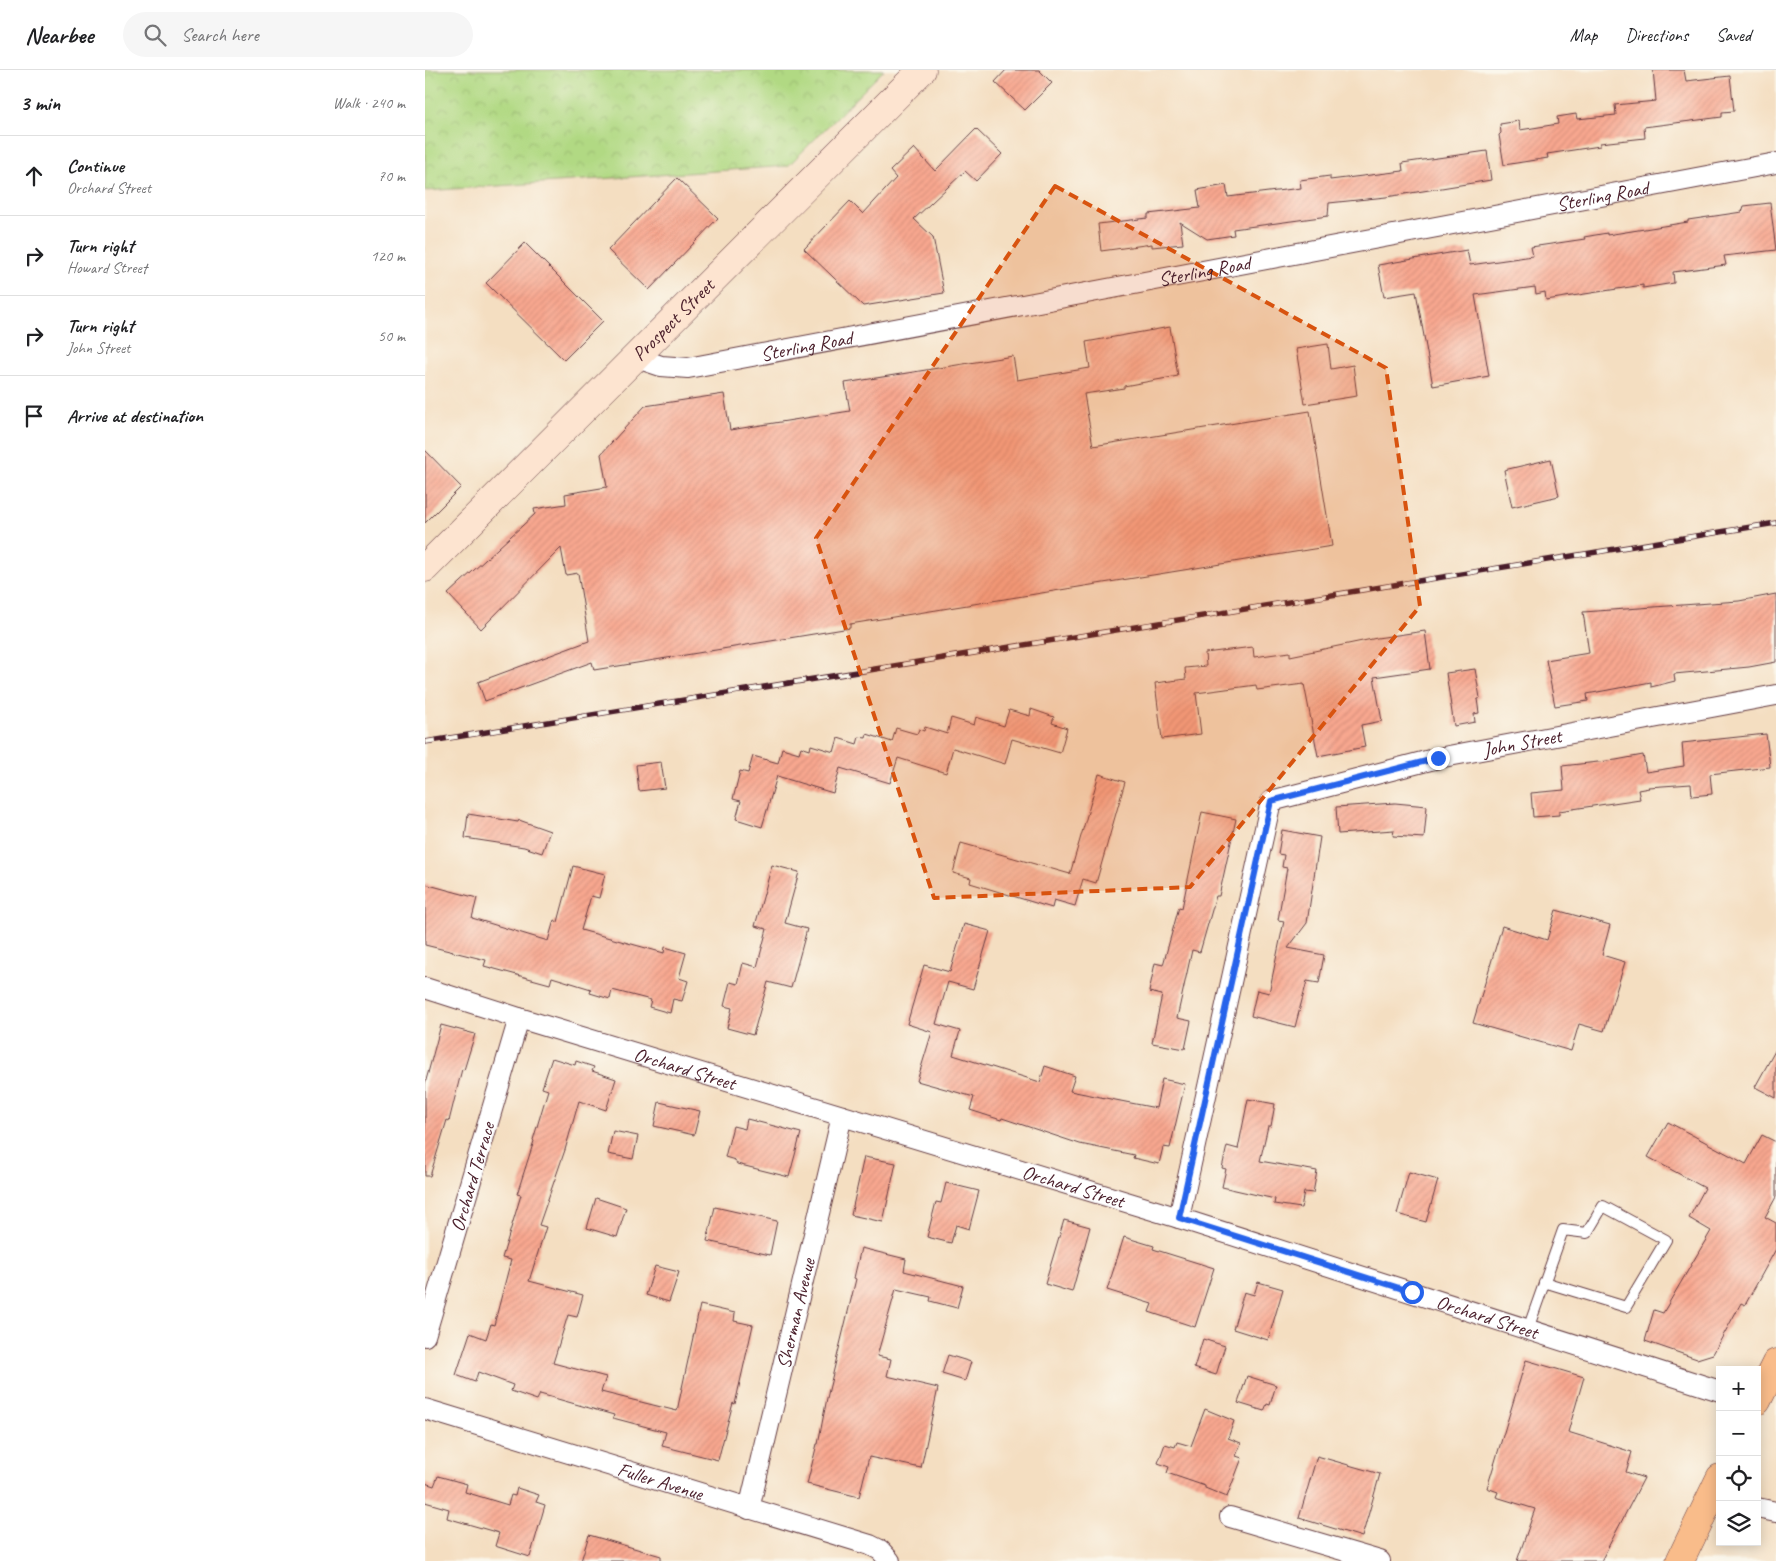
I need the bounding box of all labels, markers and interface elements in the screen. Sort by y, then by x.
search box [123,12,473,57]
text: Nearbee [25,20,93,50]
icon: search [141,21,169,49]
text: Search here [181,23,259,47]
text: Map [1570,24,1597,46]
text: Directions [1625,24,1688,46]
text: Saved [1716,24,1751,46]
text: 3 min [20,90,60,116]
text: Walk · 240 m [333,93,405,113]
text: Continue [67,154,124,178]
icon: ahead [20,162,48,190]
text: 70 m [378,166,405,186]
street label: Sterling Road [1555,175,1653,217]
text: Orchard Street [67,178,151,198]
text: Turn right [67,234,134,258]
icon: right [20,242,48,270]
text: 120 m [371,246,405,266]
street label: Sterling Road [1157,250,1255,292]
text: Howard Street [67,258,147,278]
street label: Prospect Street [627,272,721,366]
text: Turn right [67,314,134,338]
icon: right [20,322,48,350]
street label: Sterling Road [759,325,857,367]
text: 50 m [378,326,405,346]
text: John Street [67,338,130,358]
icon: arrive [20,402,48,430]
text: Arrive at destination [67,404,203,428]
street label: John Street [1480,723,1566,763]
route end [1427,747,1450,770]
street label: Orchard Street [631,1042,741,1097]
street label: Orchard Terrace [445,1118,501,1234]
street label: Orchard Street [1019,1159,1129,1214]
street label: Sherman Avenue [771,1255,821,1371]
route start [1401,1281,1424,1304]
street label: Orchard Street [1433,1289,1543,1346]
map controls [1716,1366,1761,1546]
button: + [1716,1366,1761,1411]
button: − [1716,1411,1761,1456]
button: locate [1716,1456,1761,1501]
street label: Fuller Avenue [614,1457,707,1507]
button: layers [1716,1501,1761,1546]

